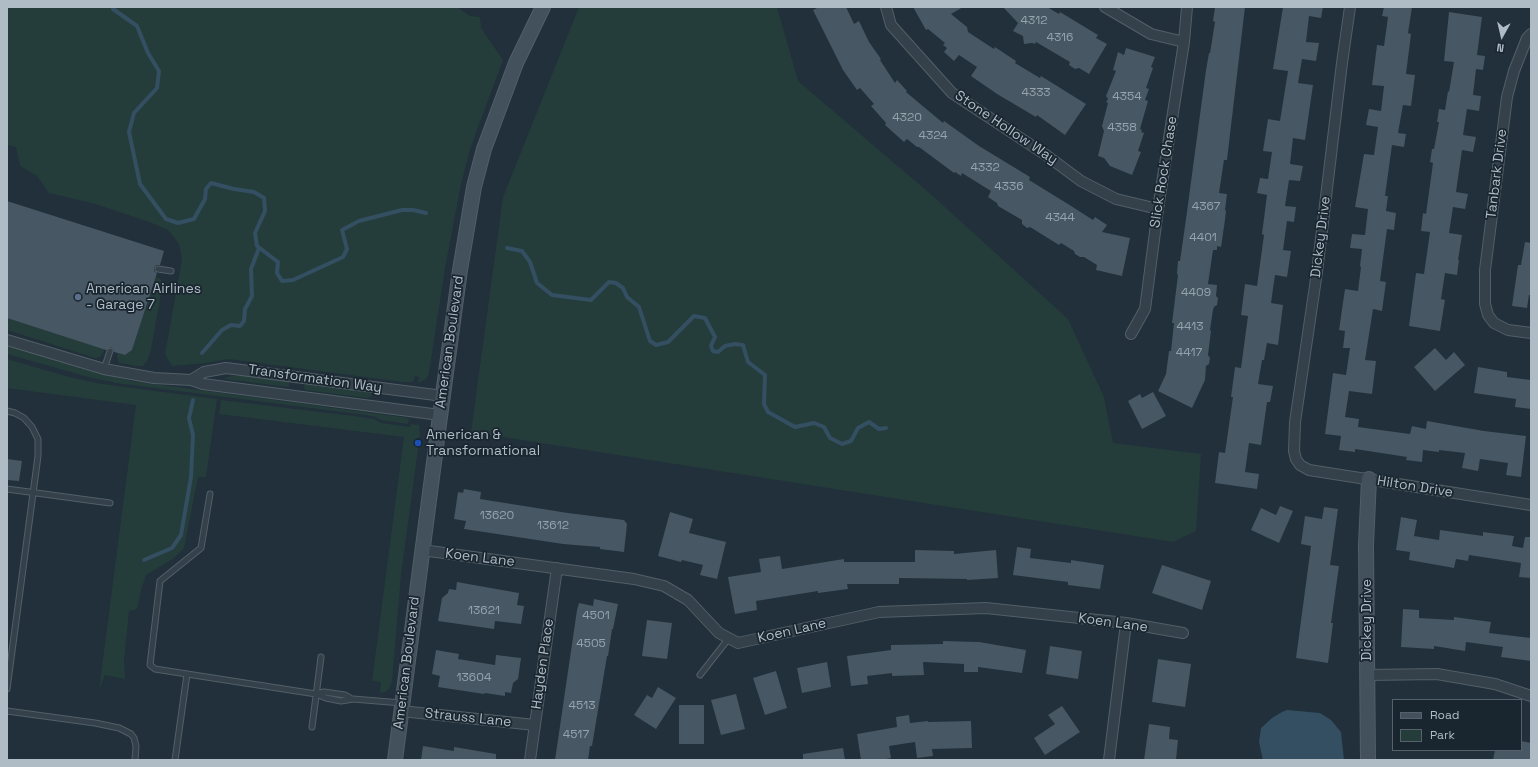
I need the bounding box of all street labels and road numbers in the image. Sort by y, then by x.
street label: Stone Hollow Way [951,87,1061,169]
street label: Slick Rock Chase [1147,115,1181,229]
street label: Tanbark Drive [1483,128,1511,220]
street label: Dickey Drive [1308,195,1334,279]
street label: American Boulevard [432,275,468,409]
street label: Transformation Way [247,361,383,397]
street label: Hilton Drive [1376,473,1454,501]
street label: Koen Lane [444,545,516,571]
street label: Dickey Drive [1359,579,1375,661]
street label: American Boulevard [391,596,423,730]
street label: Koen Lane [1077,610,1149,636]
street label: Koen Lane [756,615,828,647]
street label: Hayden Place [528,618,558,710]
street label: Strauss Lane [424,705,512,731]

